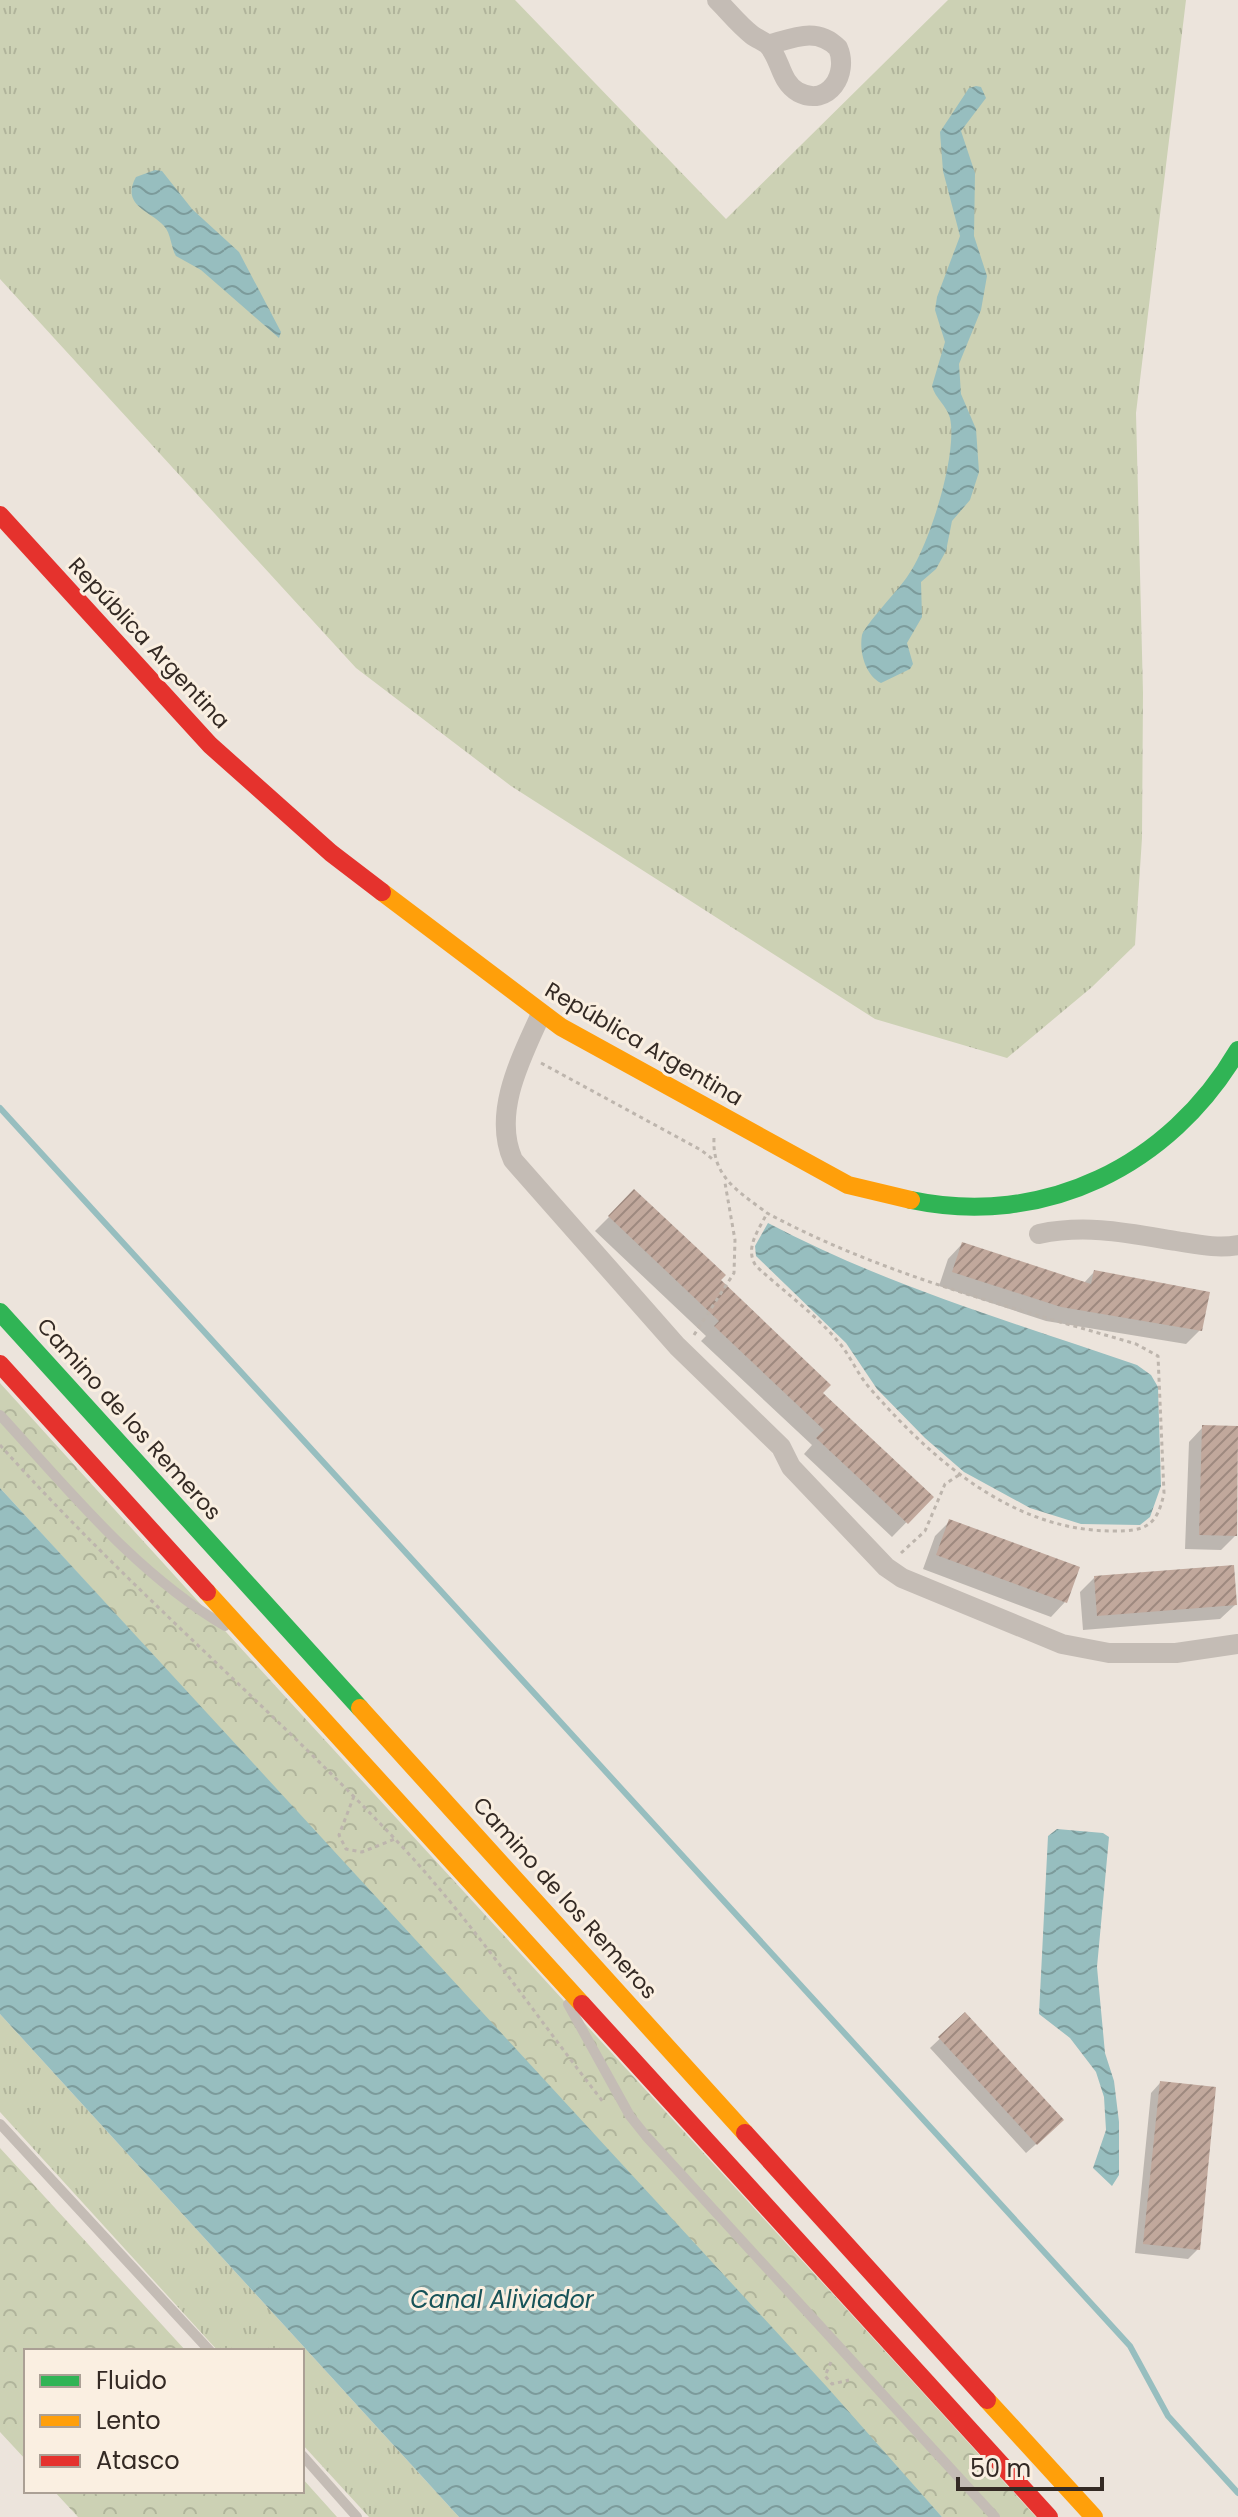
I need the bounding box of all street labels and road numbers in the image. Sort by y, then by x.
street label: República Argentina [61,551,237,735]
street label: República Argentina [539,975,749,1113]
street label: Camino de los Remeros [30,1311,228,1527]
street label: Camino de los Remeros [466,1790,664,2006]

